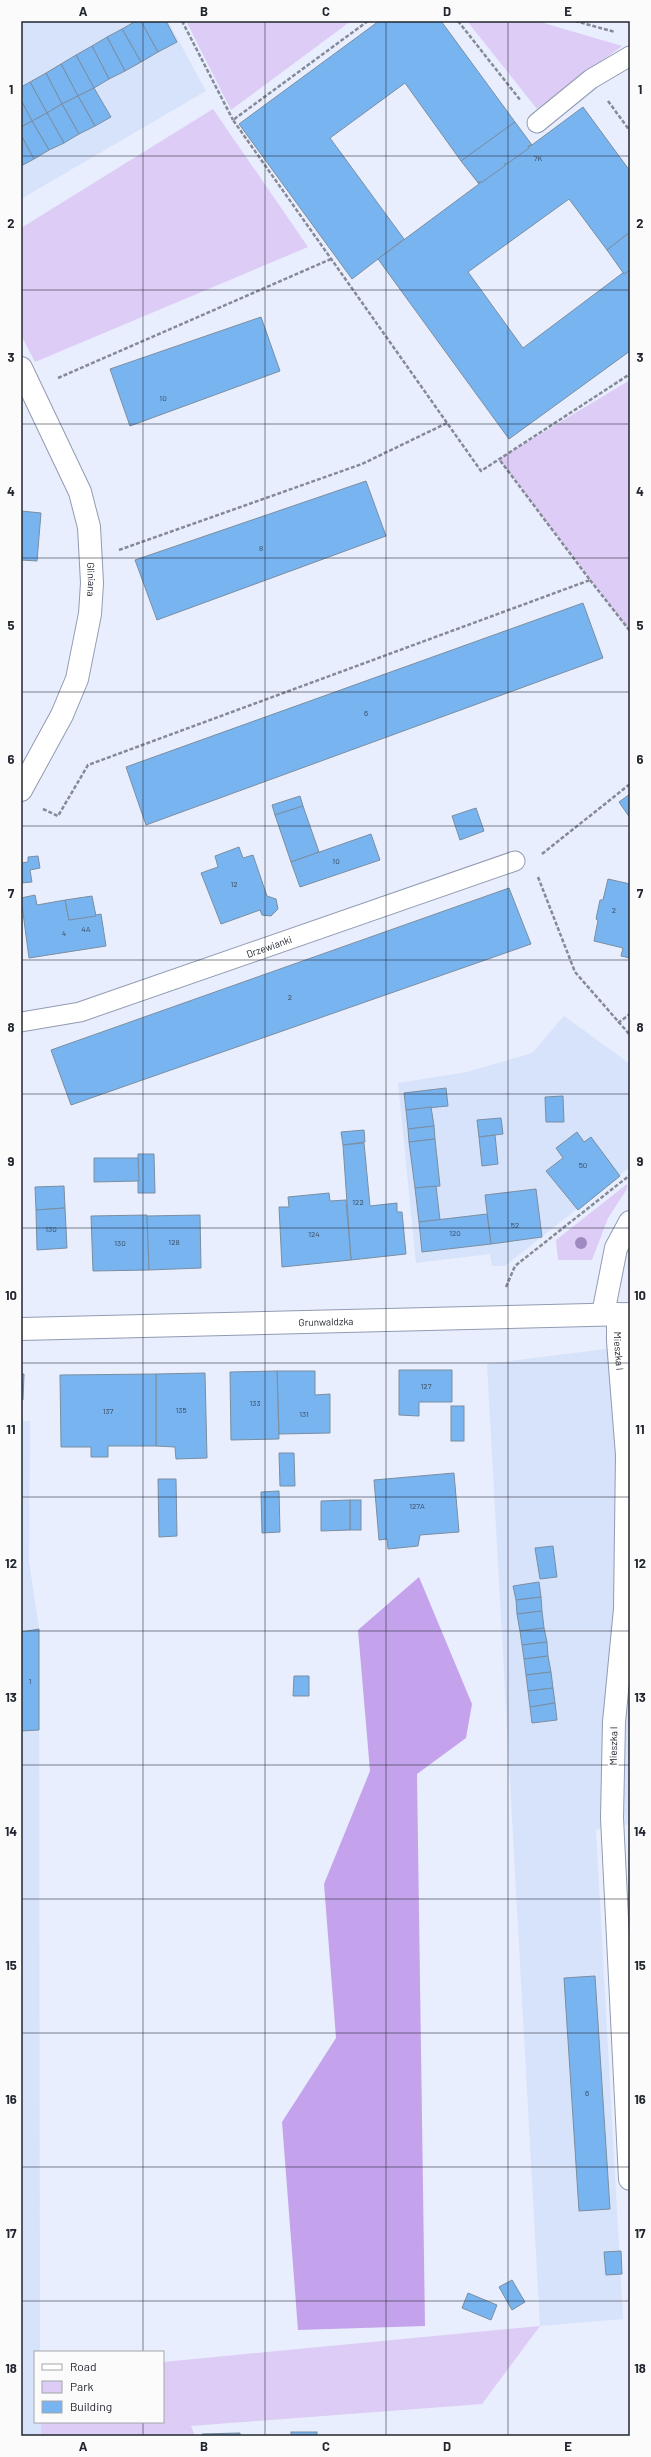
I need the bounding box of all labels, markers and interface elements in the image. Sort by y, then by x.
text: A [79,3,88,19]
text: B [200,3,208,19]
text: C [322,3,330,19]
text: D [443,3,451,19]
text: E [564,3,572,19]
text: 1 [9,81,13,97]
text: 1 [638,81,642,97]
house number: 7K [534,153,542,163]
text: 2 [7,215,15,231]
text: 2 [636,215,644,231]
text: 3 [7,349,15,365]
text: 3 [636,349,644,365]
house number: 10 [159,393,167,403]
text: 4 [7,483,15,499]
text: 4 [636,483,644,499]
house number: 8 [259,543,263,553]
street label: Gliniana [85,562,98,597]
text: 5 [7,617,15,633]
text: 5 [636,617,644,633]
house number: 6 [364,708,368,718]
text: 6 [8,751,15,767]
text: 6 [637,751,644,767]
house number: 10 [332,856,340,866]
house number: 12 [230,879,238,889]
text: 7 [8,885,15,901]
text: 7 [637,885,644,901]
house number: 2 [612,905,616,915]
house number: 4A [81,924,91,934]
house number: 4 [62,928,66,938]
street label: Drzewianki [245,933,293,960]
house number: 2 [288,992,292,1002]
text: 8 [7,1019,15,1035]
text: 8 [636,1019,644,1035]
text: 9 [8,1153,15,1169]
text: 9 [637,1153,644,1169]
house number: 50 [579,1160,587,1170]
house number: 122 [352,1197,364,1207]
house number: 52 [511,1220,519,1230]
house number: 130 [45,1224,57,1234]
house number: 120 [449,1228,461,1238]
house number: 124 [308,1229,320,1239]
house number: 128 [168,1237,180,1247]
house number: 130 [114,1238,126,1248]
text: 10 [5,1287,17,1303]
text: 10 [634,1287,646,1303]
street label: Grunwaldzka [298,1315,354,1328]
street label: Mieszka I [612,1332,626,1371]
house number: 127 [421,1381,432,1391]
house number: 133 [249,1398,261,1408]
house number: 135 [175,1405,187,1415]
house number: 137 [103,1406,114,1416]
house number: 131 [299,1409,309,1419]
text: 11 [6,1421,16,1437]
text: 11 [635,1421,645,1437]
house number: 127A [409,1501,425,1511]
text: 12 [5,1555,17,1571]
text: 12 [634,1555,646,1571]
house number: 1 [29,1676,32,1686]
text: 13 [5,1689,17,1705]
text: 13 [634,1689,646,1705]
street label: Mieszka I [607,1726,619,1766]
text: 14 [5,1823,17,1839]
text: 14 [634,1823,646,1839]
text: 15 [5,1957,17,1973]
text: 15 [634,1957,646,1973]
house number: 6 [585,2088,589,2098]
text: 16 [5,2091,17,2107]
text: 16 [634,2091,646,2107]
text: 17 [5,2225,17,2241]
text: 17 [634,2225,646,2241]
legend [34,2351,164,2423]
text: Road [70,2359,97,2373]
text: 18 [5,2360,17,2376]
text: 18 [634,2360,646,2376]
text: Park [70,2379,94,2393]
text: Building [70,2399,112,2413]
text: A [79,2438,88,2454]
text: B [200,2438,208,2454]
text: C [322,2438,330,2454]
text: D [443,2438,451,2454]
text: E [564,2438,572,2454]

